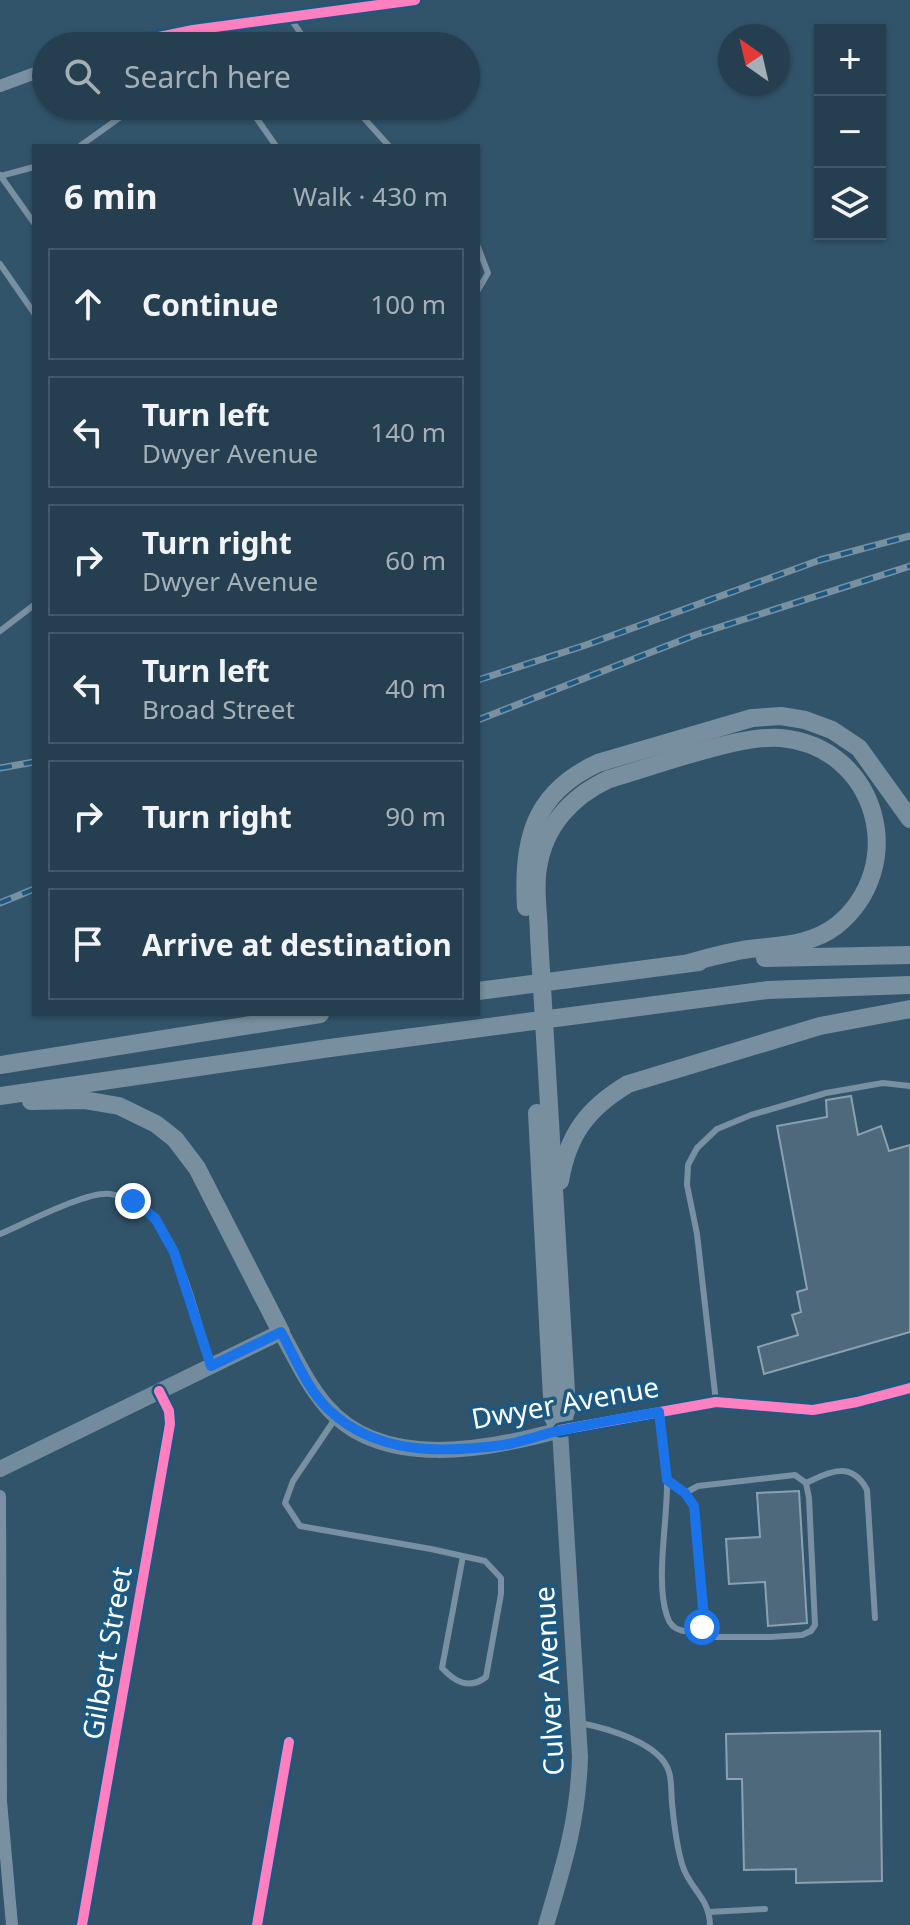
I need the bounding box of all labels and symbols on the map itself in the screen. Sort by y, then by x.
north arrow [718,24,790,96]
route end [115,1183,151,1219]
street label: Dwyer Avenue [468,1367,662,1437]
street label: Gilbert Street [72,1564,140,1742]
street label: Culver Avenue [524,1585,572,1777]
route start [684,1609,720,1645]

